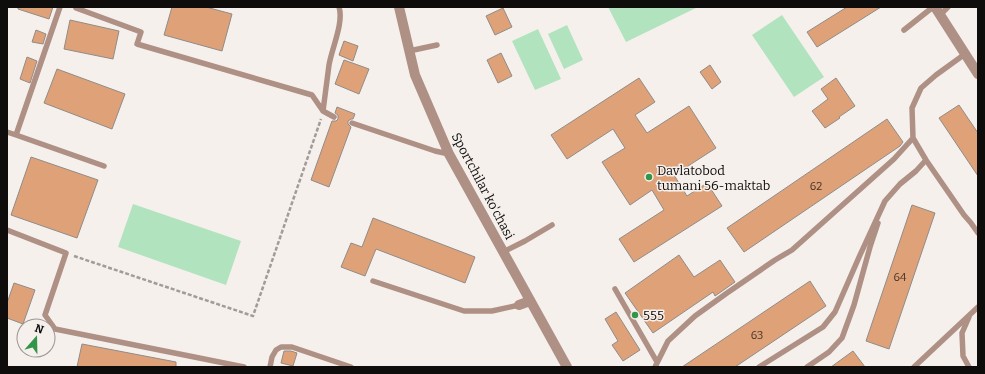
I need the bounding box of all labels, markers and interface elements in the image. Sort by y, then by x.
street label: Sportchilar ko'chasi [449,130,518,242]
place label: Davlatobod tumani 56-maktab [657,163,770,193]
marker: Davlatobod tumani 56-maktab [644,172,654,182]
house number: 62 [810,180,822,193]
house number: 64 [894,271,907,284]
place label: 555 [643,308,664,323]
marker: 555 [630,310,640,320]
north arrow [16,318,56,358]
text: N [33,322,46,337]
house number: 63 [751,329,763,342]

